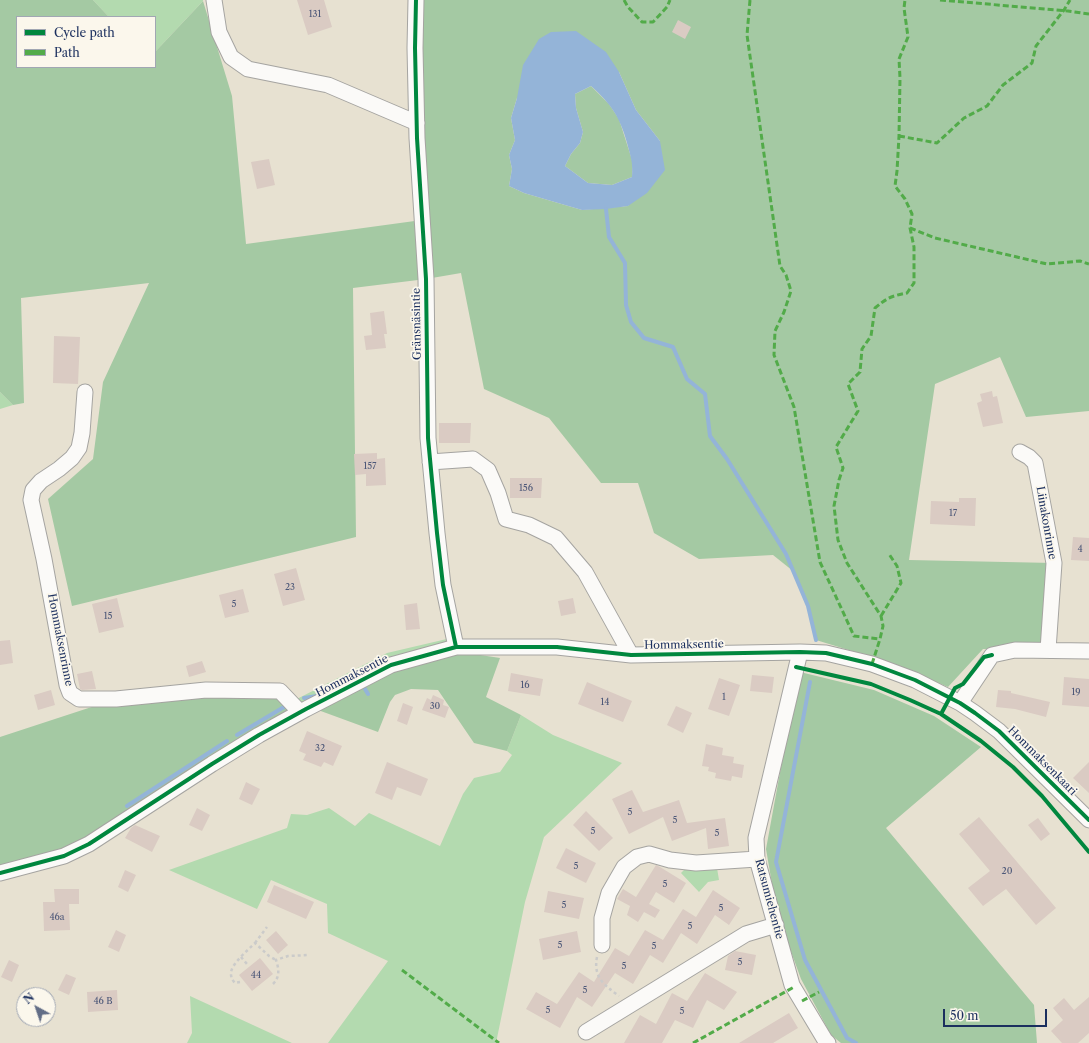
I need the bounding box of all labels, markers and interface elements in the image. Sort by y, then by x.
house number: 131 [309,9,321,19]
legend [16,16,156,68]
text: Cycle path [54,25,115,40]
text: Path [54,45,80,60]
street label: Gränsnäsintie [410,288,424,360]
house number: 157 [363,461,377,471]
house number: 156 [519,483,533,493]
street label: Liinakonrinne [1033,485,1059,561]
house number: 17 [949,508,957,518]
house number: 4 [1077,544,1083,554]
house number: 23 [285,582,295,592]
street label: Hommaksenrinne [45,592,75,688]
house number: 5 [232,599,236,609]
house number: 15 [104,611,112,621]
street label: Hommaksentie [644,638,724,652]
street label: Hommaksentie [313,652,391,700]
house number: 16 [520,680,530,690]
house number: 19 [1071,687,1081,697]
house number: 1 [722,692,726,702]
house number: 14 [601,697,609,707]
house number: 30 [430,701,440,711]
street label: Hommaksenkaari [1005,724,1079,798]
house number: 32 [315,743,325,753]
house number: 5 [628,807,632,817]
house number: 5 [673,815,677,825]
house number: 5 [591,826,595,836]
house number: 5 [715,828,719,838]
street label: Ratsumiehentie [752,858,786,940]
house number: 5 [574,861,578,871]
house number: 20 [1002,866,1012,876]
house number: 5 [663,879,667,889]
house number: 5 [562,900,566,910]
house number: 5 [719,903,723,913]
house number: 46a [49,912,65,922]
house number: 5 [688,921,692,931]
house number: 5 [558,940,562,950]
house number: 5 [652,941,656,951]
house number: 5 [738,957,742,967]
house number: 5 [622,961,626,971]
house number: 44 [251,970,261,980]
house number: 5 [583,985,587,995]
north arrow [16,987,56,1027]
text: N [21,990,37,1007]
house number: 46 B [93,996,113,1006]
scale bar [945,1001,1049,1027]
house number: 5 [546,1005,550,1015]
house number: 5 [680,1006,684,1016]
text: 50 m [950,1008,979,1023]

